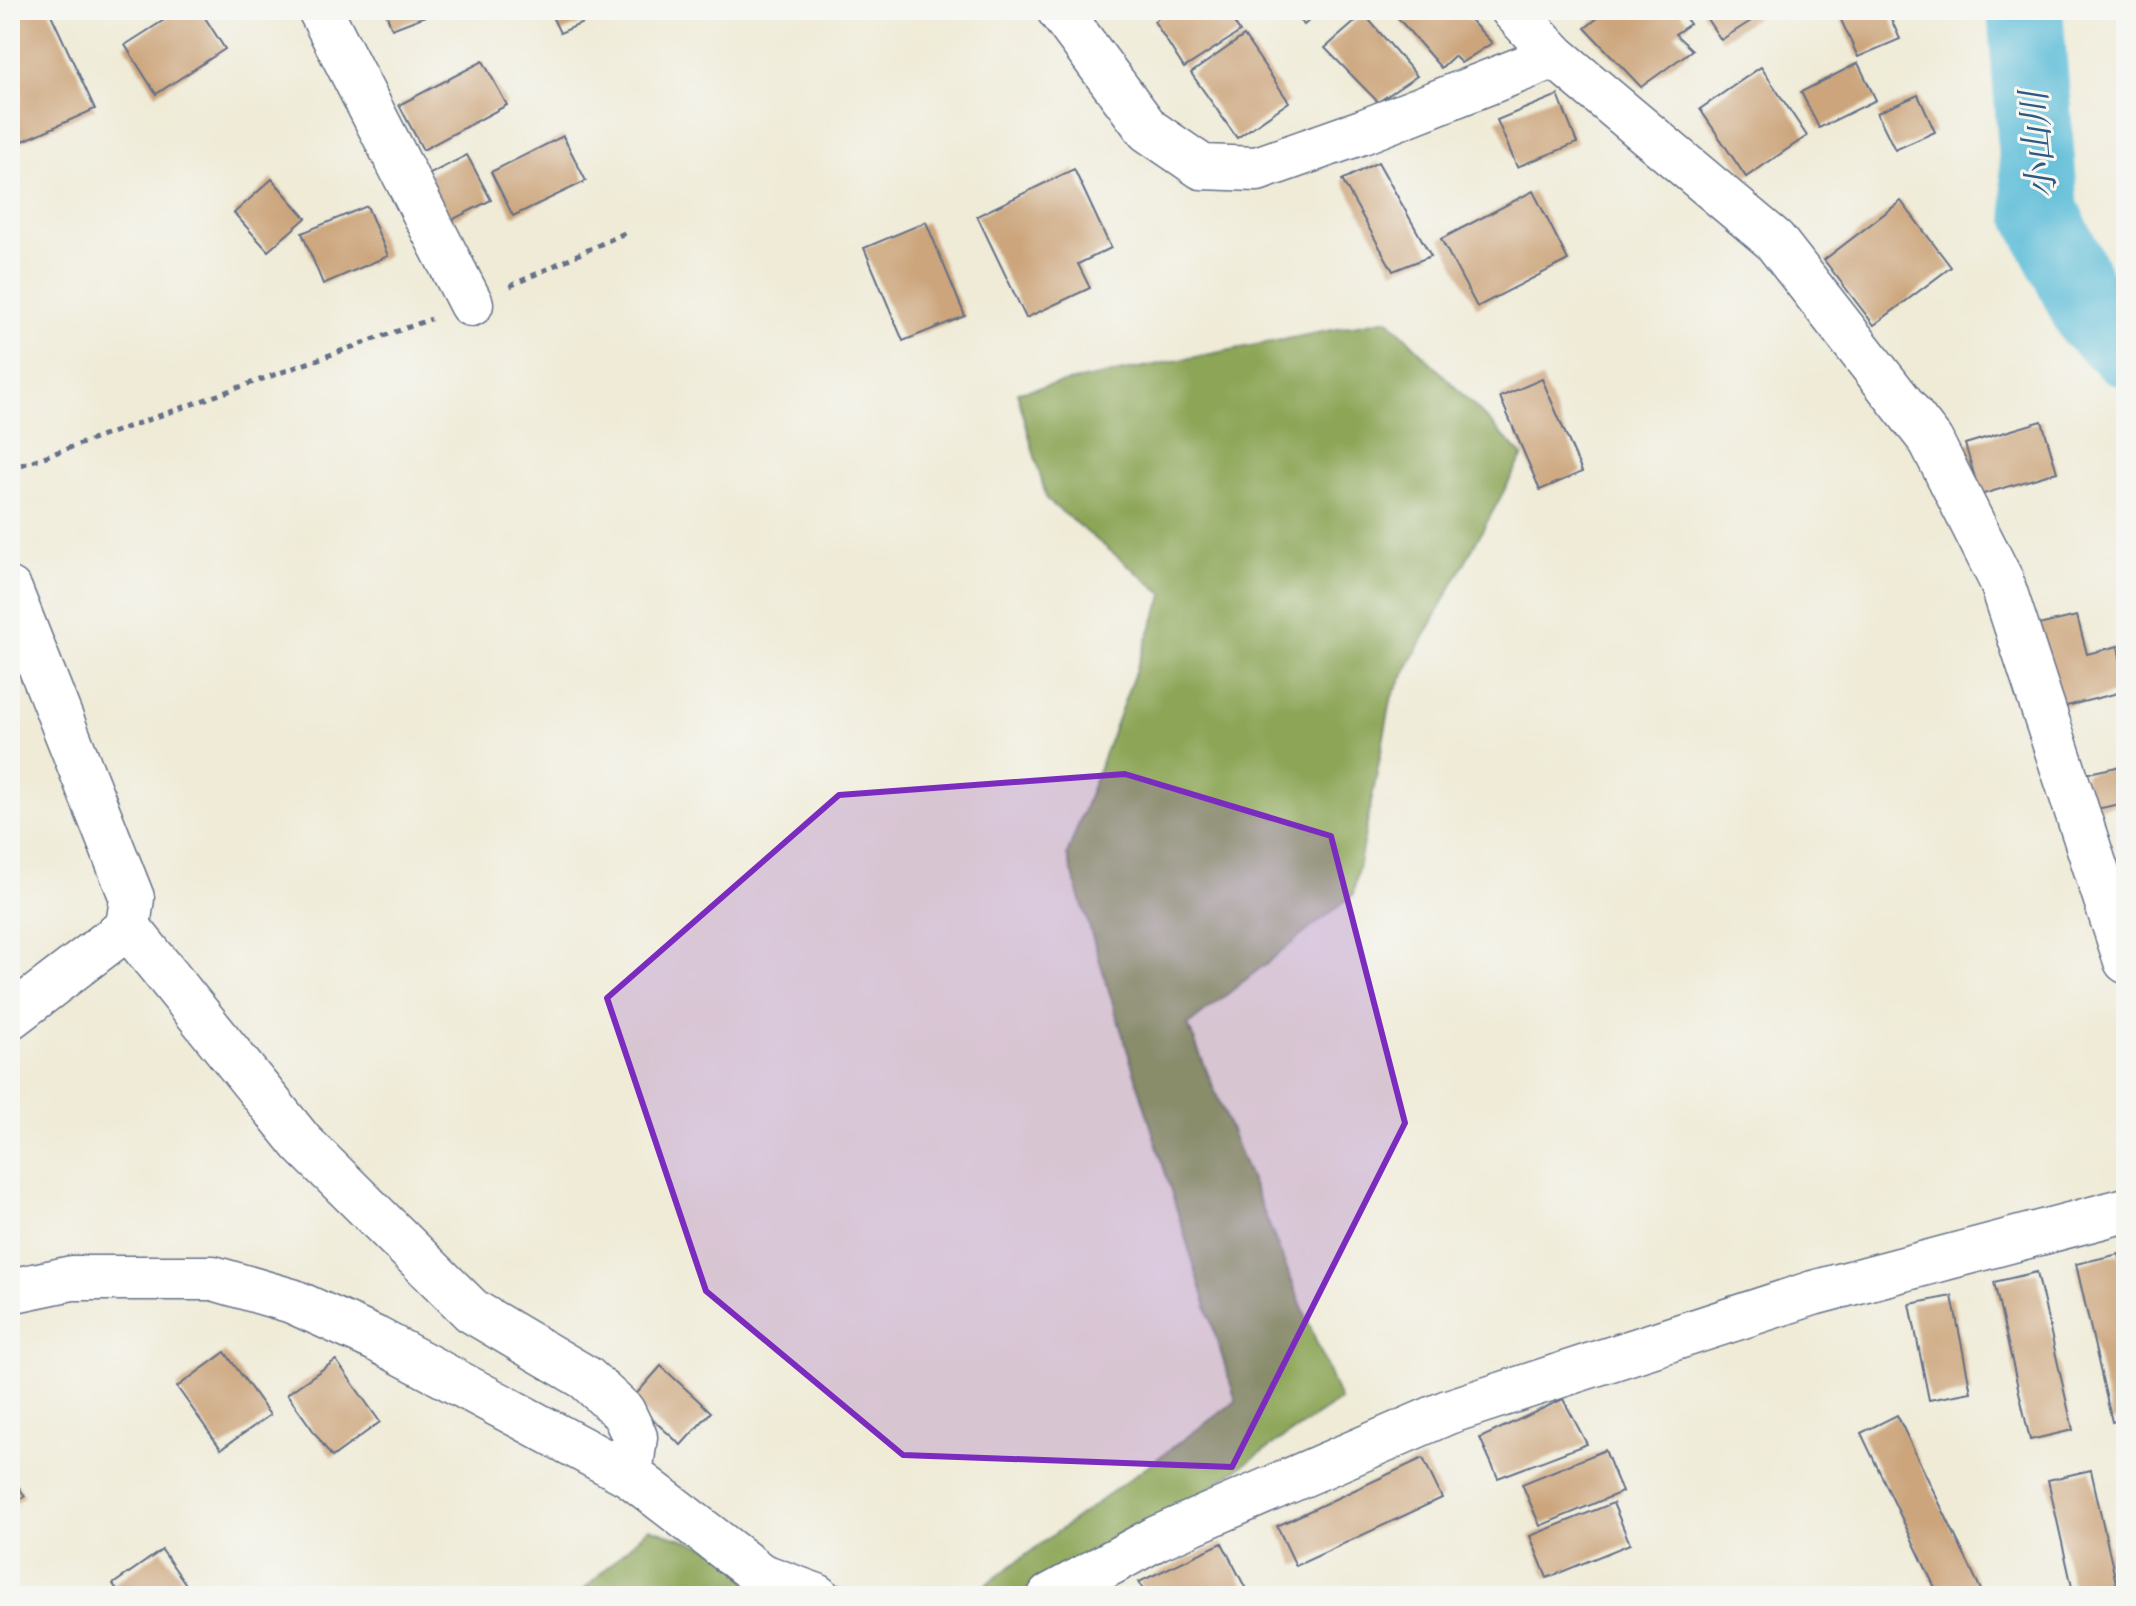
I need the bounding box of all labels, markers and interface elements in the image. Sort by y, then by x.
water label: 小山川 [2012,85,2067,201]

